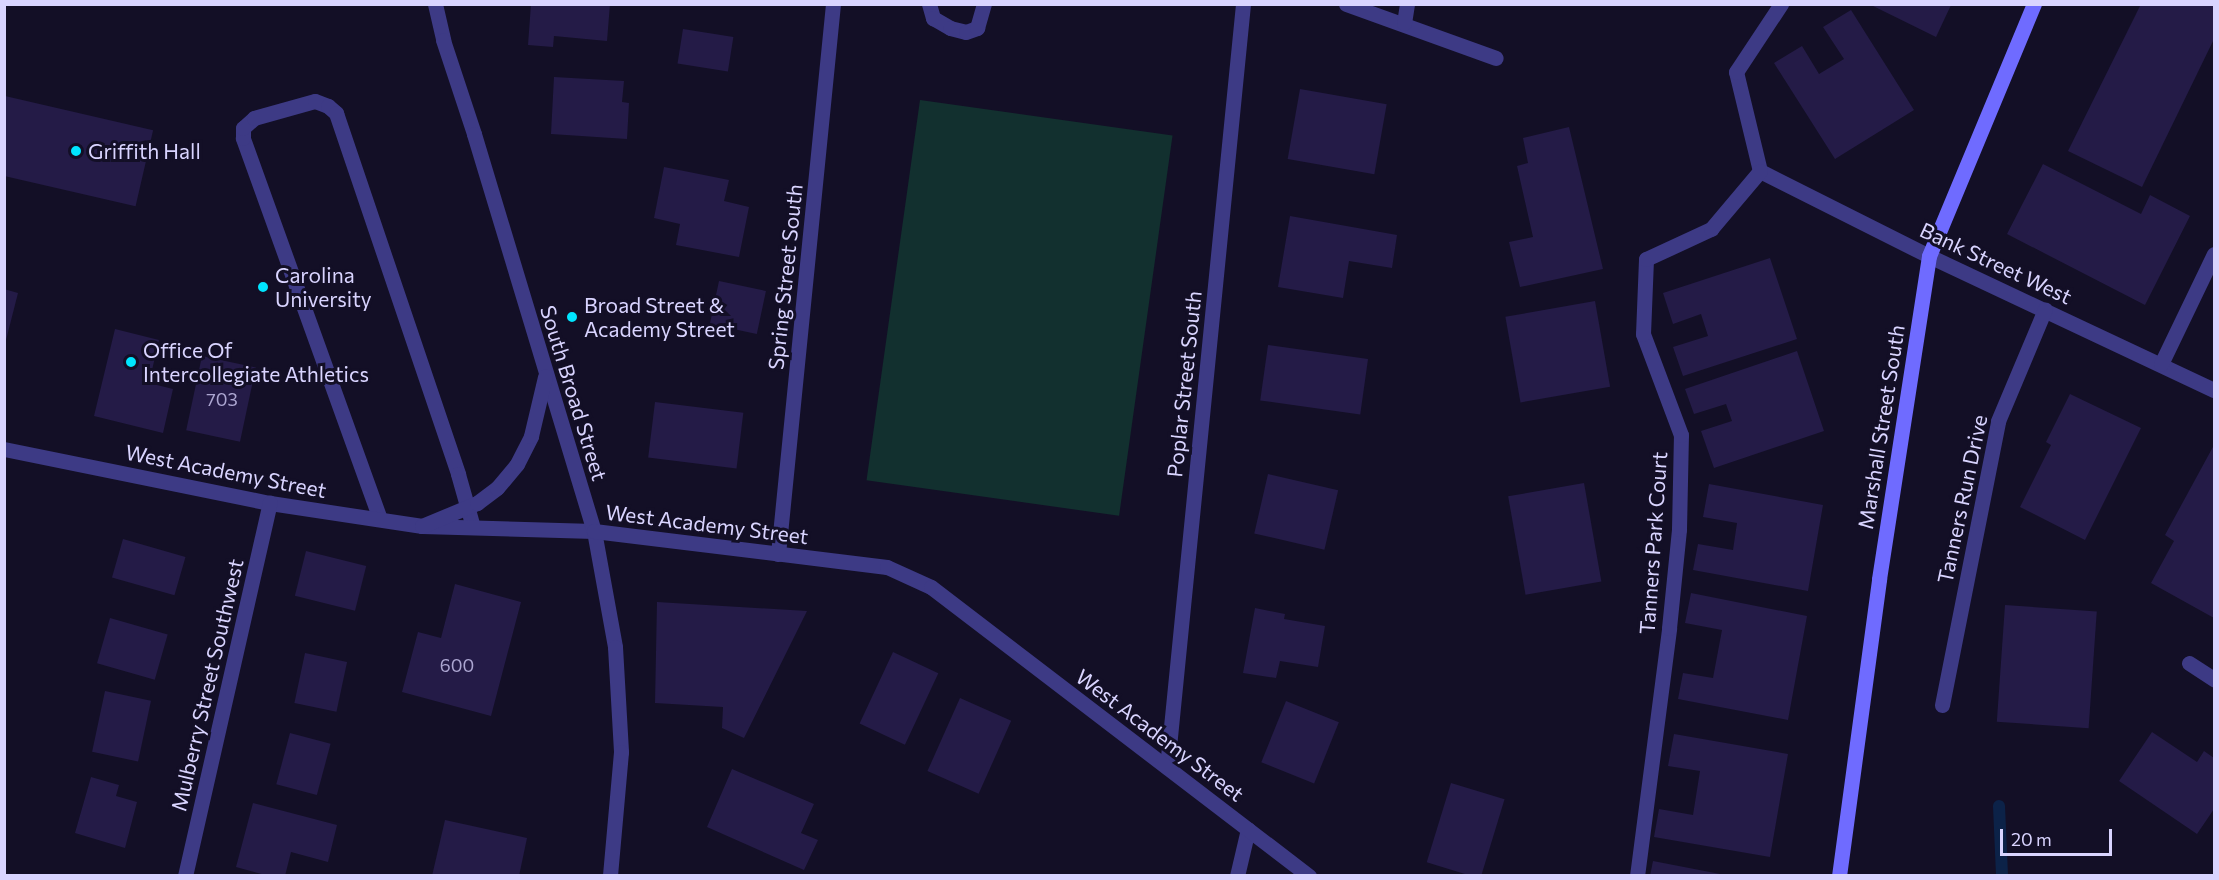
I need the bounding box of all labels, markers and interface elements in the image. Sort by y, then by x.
place label: Griffith Hall [88,138,201,164]
marker: Griffith Hall [69,144,83,158]
street label: Spring Street South [763,183,807,371]
street label: Bank Street West [1916,217,2076,309]
place label: Carolina University [275,262,372,312]
marker: Carolina University [256,280,270,294]
street label: Poplar Street South [1162,290,1206,478]
place label: Broad Street & Academy Street [584,292,735,342]
street label: South Broad Street [535,302,613,484]
marker: Broad Street & Academy Street [565,310,579,324]
street label: Marshall Street South [1852,323,1910,531]
place label: Office Of Intercollegiate Athletics [143,337,369,387]
marker: Office Of Intercollegiate Athletics [124,355,138,369]
house number: 703 [206,388,238,410]
street label: Tanners Run Drive [1932,412,1992,586]
street label: West Academy Street [123,439,329,503]
street label: Tanners Park Court [1634,451,1672,635]
street label: West Academy Street [604,499,810,549]
street label: Mulberry Street Southwest [166,556,248,814]
house number: 600 [440,654,474,676]
street label: West Academy Street [1071,664,1249,806]
scale bar [2003,817,2116,855]
text: 20 m [2011,828,2052,850]

